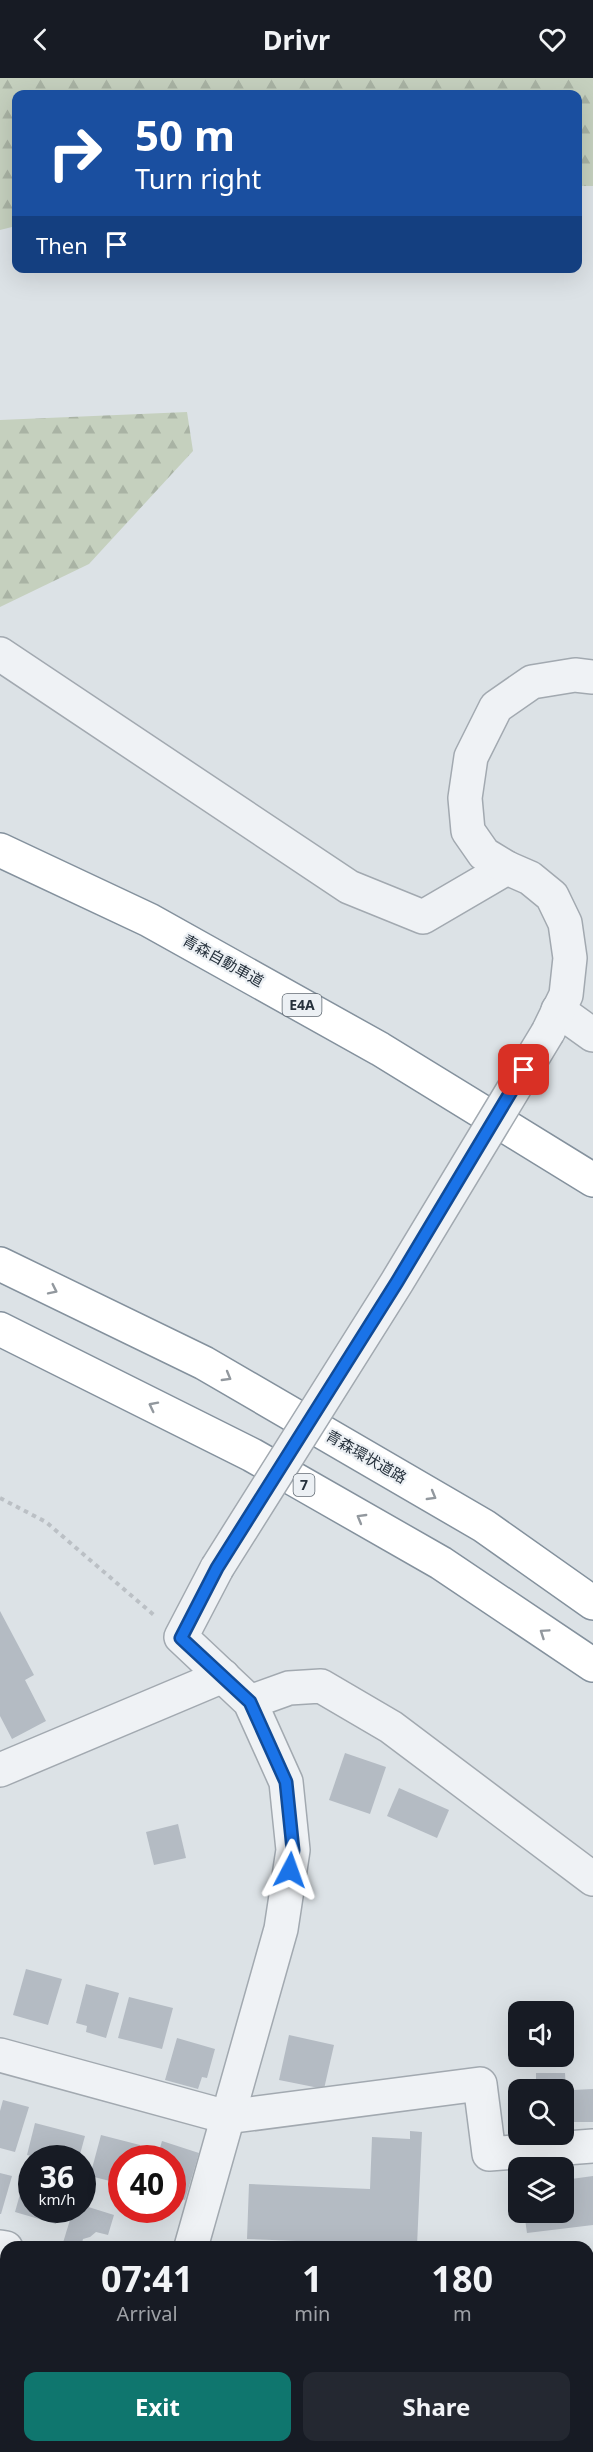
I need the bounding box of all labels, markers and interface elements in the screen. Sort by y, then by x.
text: Drivr [263,21,330,58]
icon: back [24,23,57,56]
icon: heart [536,23,569,56]
text: 50 m [135,106,235,163]
icon: right [36,114,114,192]
text: Turn right [135,160,261,197]
icon: arrive [100,228,133,261]
text: Then [36,230,88,260]
street label: 青森自動車道 [179,930,268,991]
road number: E4A [282,994,322,1016]
pin [498,1044,549,1095]
icon: arrive [507,1053,540,1086]
one-way arrow [46,1282,57,1294]
one-way arrow [221,1369,231,1381]
one-way arrow [148,1401,159,1413]
street label: 青森環状道路 [323,1425,410,1487]
road number: 7 [294,1474,314,1496]
one-way arrow [426,1488,436,1500]
one-way arrow [357,1514,368,1525]
one-way arrow [540,1629,551,1640]
position arrow [258,1838,322,1902]
map controls [508,2001,574,2223]
button: sound [508,2001,574,2067]
button: search [508,2079,574,2145]
speed limit sign: 40 [108,2145,186,2223]
text: 36 [40,2156,74,2197]
button: layers [508,2157,574,2223]
text: km/h [39,2189,75,2209]
text: 07:41 [101,2254,193,2303]
text: 1 [302,2254,323,2303]
text: 180 [431,2254,493,2303]
text: Arrival [117,2300,178,2327]
text: min [294,2300,330,2327]
text: m [453,2300,472,2327]
button: Exit [24,2372,291,2441]
button: Share [303,2372,570,2441]

